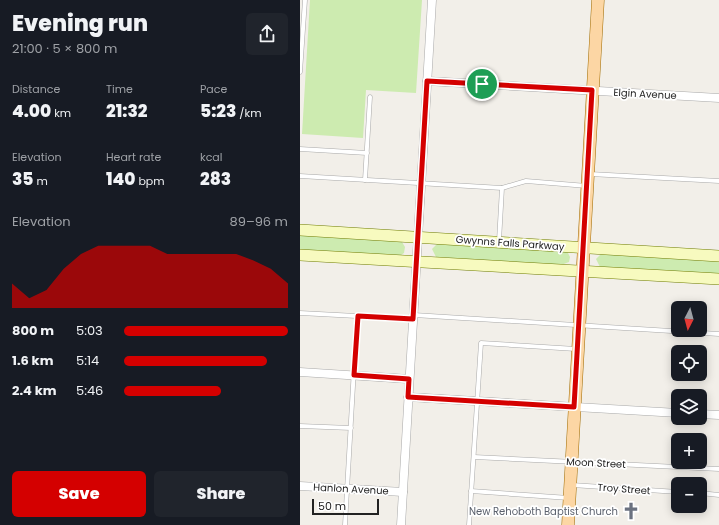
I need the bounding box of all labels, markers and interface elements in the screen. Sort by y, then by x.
text: Evening run [12,8,148,39]
button: share [246,13,288,55]
text: 21:00 · 5 × 800 m [12,39,117,58]
pin [465,67,499,101]
icon: arrive [471,73,493,95]
text: Distance [12,81,60,97]
text: Time [106,81,133,97]
text: Pace [200,81,227,97]
street label: Elgin Avenue [613,85,677,103]
text: 4.00 [12,99,51,123]
text: 21:32 [106,99,147,123]
text: 5:23 [200,99,236,123]
text: km [51,105,71,121]
text: /km [236,105,261,121]
text: Elevation [12,149,62,165]
text: Heart rate [106,149,161,165]
text: kcal [200,149,222,165]
text: 35 [12,167,34,191]
text: 140 [106,167,136,191]
text: 283 [200,167,231,191]
text: m [34,173,48,189]
text: bpm [136,173,165,189]
text: Elevation [12,212,71,231]
text: 89–96 m [229,212,288,231]
street label: Gwynns Falls Parkway [455,232,565,254]
north arrow [671,301,707,337]
map controls [671,301,707,513]
text: 800 m [12,321,54,340]
text: 5:03 [76,321,103,340]
button: locate [671,345,707,381]
text: 1.6 km [12,351,53,370]
text: 5:14 [76,351,99,370]
text: 2.4 km [12,381,56,400]
text: 5:46 [76,381,103,400]
button: layers [671,389,707,425]
button: + [671,433,707,469]
street label: Moon Street [566,454,627,472]
button: Save [12,471,146,517]
button: Share [154,471,288,517]
button: − [671,477,707,513]
street label: Hanlon Avenue [313,480,389,498]
street label: Troy Street [597,480,651,498]
scale bar [312,497,379,516]
text: 50 m [318,498,346,514]
church icon: New Rehoboth Baptist Church [621,501,641,521]
place label: New Rehoboth Baptist Church [469,504,618,519]

